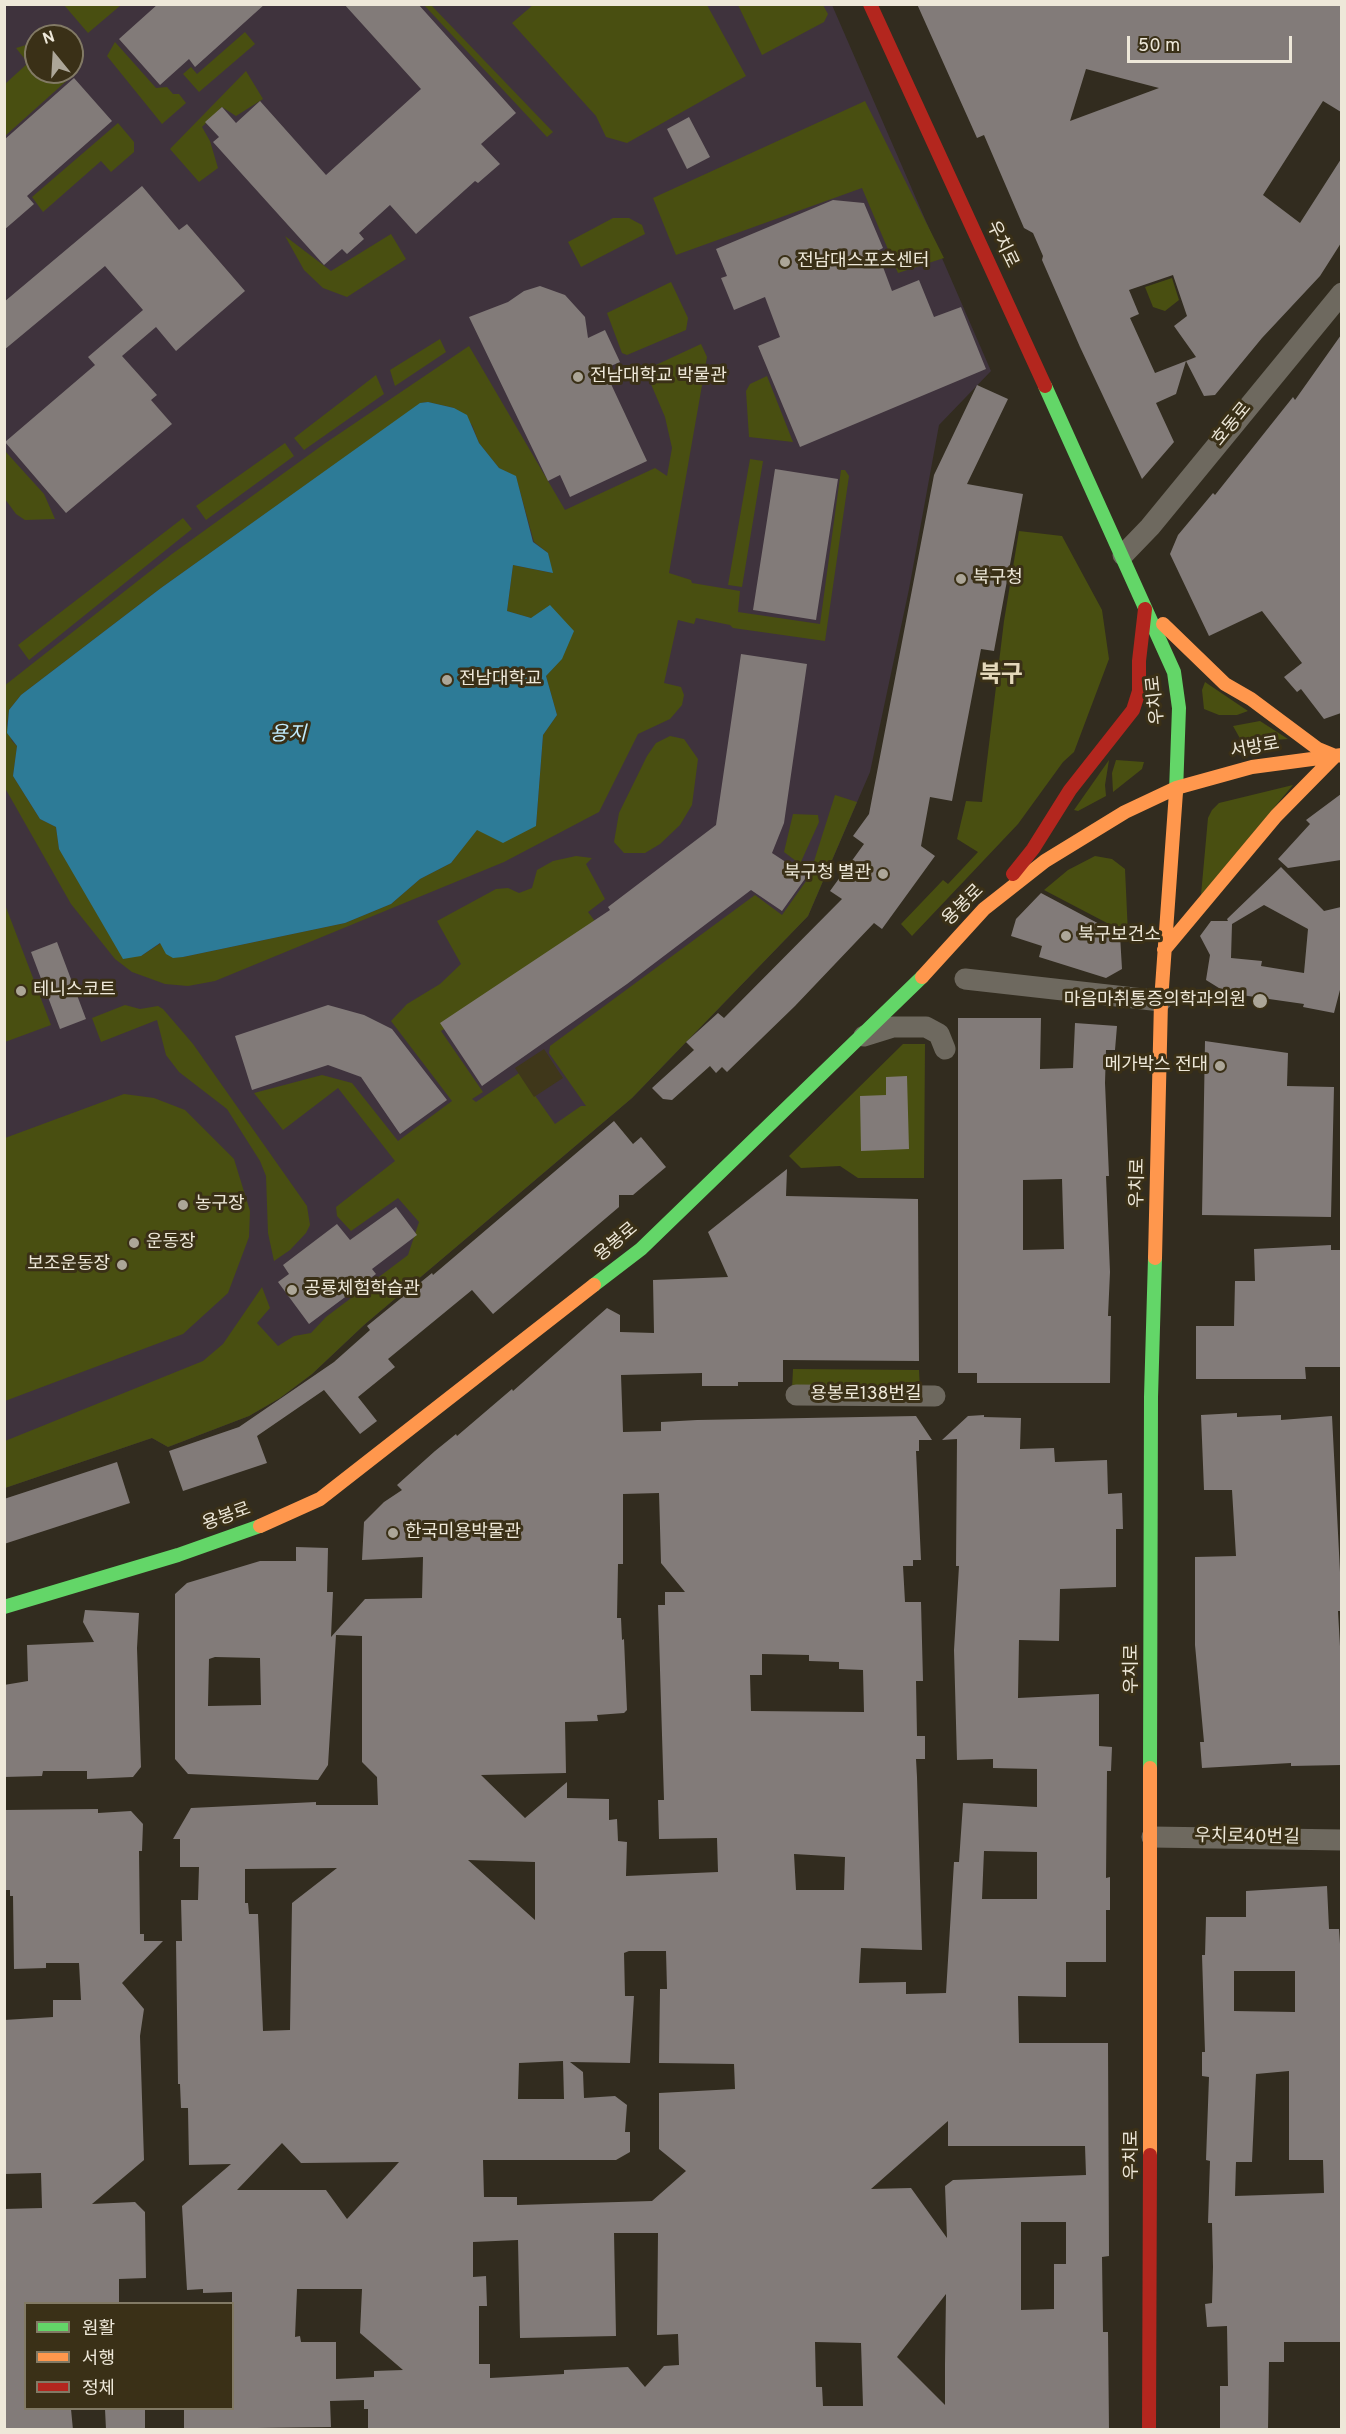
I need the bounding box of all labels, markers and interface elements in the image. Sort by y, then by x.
north arrow [24,24,84,84]
scale bar [1130,24,1295,62]
text: N [40,27,58,50]
text: 50 m [1138,35,1180,58]
street label: 우치로 [980,218,1022,272]
place label: 전남대스포츠센터 [797,251,929,273]
marker: 전남대스포츠센터 [778,255,792,269]
place label: 전남대학교 박물관 [590,366,727,388]
marker: 전남대학교 박물관 [571,370,585,384]
street label: 호동로 [1209,399,1257,451]
place label: 북구청 [973,568,1023,590]
marker: 북구청 [954,572,968,586]
district label: 북구 [979,663,1023,691]
place label: 전남대학교 [459,669,542,691]
marker: 전남대학교 [440,673,454,687]
street label: 우치로 [1144,674,1170,726]
water label: 용지 [270,724,306,748]
street label: 서방로 [1229,734,1281,764]
place label: 북구청 별관 [784,863,871,885]
marker: 북구청 별관 [876,867,890,881]
street label: 용봉로 [939,881,989,931]
place label: 북구보건소 [1078,925,1161,947]
marker: 북구보건소 [1059,929,1073,943]
place label: 테니스코트 [33,980,116,1002]
marker: 테니스코트 [14,984,28,998]
place label: 마음마취통증의학과의원 [1064,990,1246,1012]
marker: 마음마취통증의학과의원 [1251,992,1269,1010]
place label: 메가박스 전대 [1104,1055,1208,1077]
marker: 메가박스 전대 [1213,1059,1227,1073]
street label: 우치로 [1128,1158,1150,1208]
place label: 농구장 [195,1194,245,1216]
marker: 농구장 [176,1198,190,1212]
street label: 용봉로 [591,1219,643,1267]
place label: 운동장 [146,1232,196,1254]
marker: 운동장 [127,1236,141,1250]
place label: 보조운동장 [27,1254,110,1276]
marker: 보조운동장 [115,1258,129,1272]
place label: 공룡체험학습관 [304,1279,420,1301]
marker: 공룡체험학습관 [285,1283,299,1297]
street label: 용봉로138번길 [810,1384,922,1406]
street label: 용봉로 [200,1499,254,1537]
place label: 한국미용박물관 [405,1522,521,1544]
marker: 한국미용박물관 [386,1526,400,1540]
street label: 우치로 [1122,1644,1144,1694]
street label: 우치로40번길 [1194,1826,1300,1850]
street label: 우치로 [1122,2130,1144,2180]
legend [24,2302,234,2410]
text: 원활 [82,2318,115,2341]
text: 서행 [82,2348,115,2371]
text: 정체 [82,2378,115,2401]

